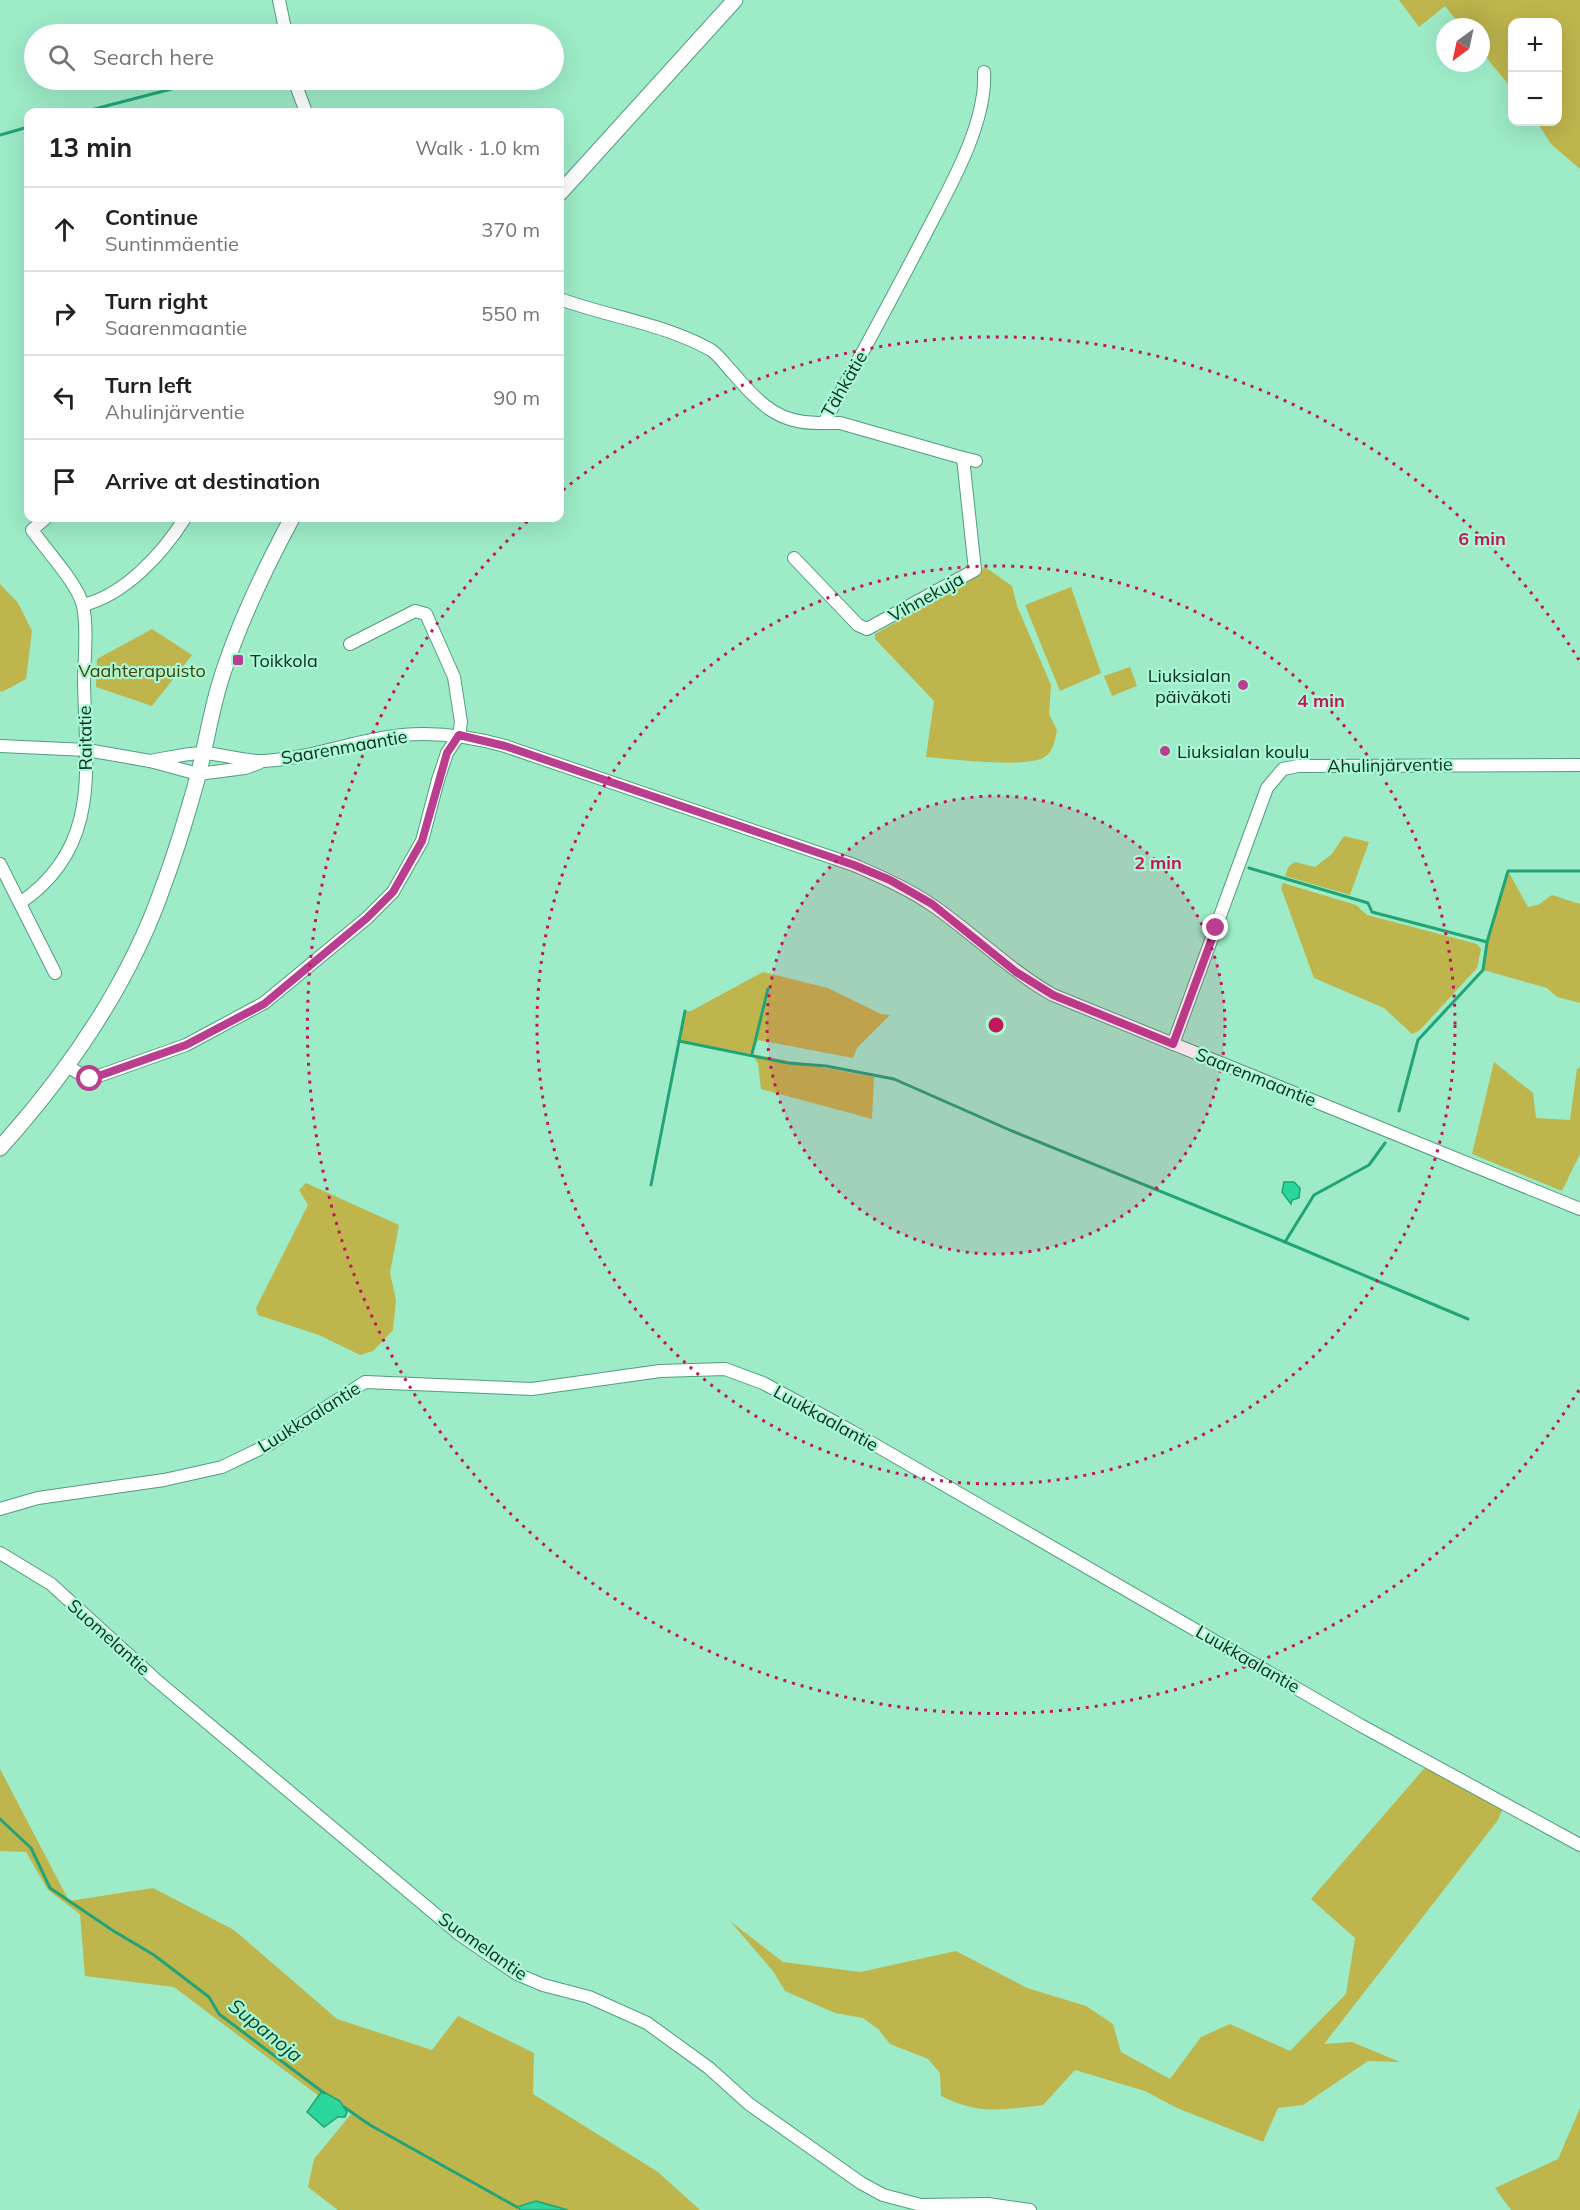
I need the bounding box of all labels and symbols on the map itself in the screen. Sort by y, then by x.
north arrow [1436,18,1490,72]
street label: Tähkätie [816,347,872,421]
text: 6 min [1458,527,1506,550]
street label: Vihnekuja [884,567,968,627]
place label: Toikkola [250,649,318,672]
marker: Toikkola [231,653,245,667]
park label: Vaahterapuisto [78,659,206,682]
place label: Liuksialan päiväkoti [1148,664,1231,708]
marker: Liuksialan päiväkoti [1236,678,1250,692]
text: 4 min [1297,689,1345,712]
street label: Raitatie [73,705,97,771]
street label: Saarenmaantie [279,725,409,769]
place label: Liuksialan koulu [1177,740,1309,763]
marker: Liuksialan koulu [1158,744,1172,758]
street label: Ahulinjärventie [1327,752,1453,778]
text: 2 min [1134,851,1182,874]
route end [1202,914,1228,940]
centre of rings [986,1015,1006,1035]
street label: Saarenmaantie [1192,1042,1320,1112]
route start [76,1065,102,1091]
street label: Luukkaalantie [254,1376,364,1458]
street label: Luukkaalantie [769,1380,883,1456]
street label: Suomelantie [63,1594,155,1680]
street label: Luukkaalantie [1192,1620,1304,1698]
street label: Suomelantie [434,1907,532,1985]
water label: Supanoja [224,1993,308,2067]

